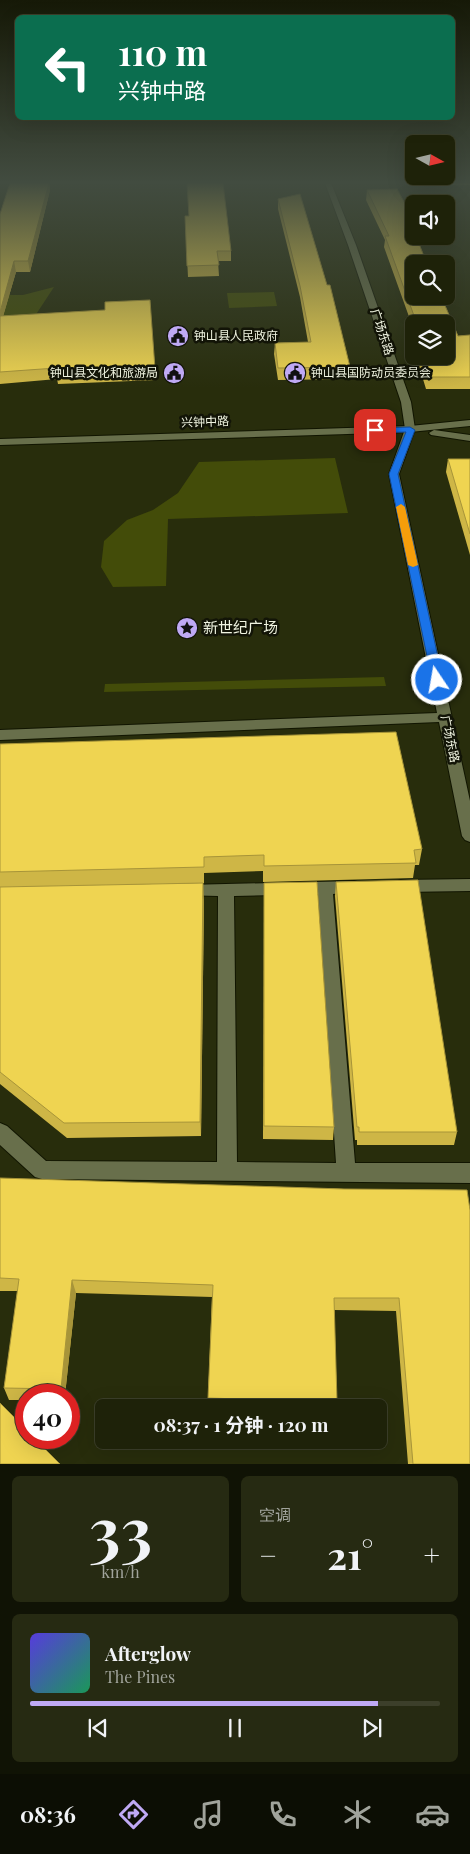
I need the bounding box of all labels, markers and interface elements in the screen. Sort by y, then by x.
text: 110 m [118,28,207,75]
icon: left [35,35,100,100]
text: 兴钟中路 [118,75,206,105]
north arrow [405,135,455,185]
map controls [405,135,455,365]
button: sound [405,195,455,245]
button: search [405,255,455,305]
street label: 广场东路 [368,306,398,357]
button: layers [405,315,455,365]
public building icon: 钟山县人民政府 [166,324,190,348]
place label: 钟山县人民政府 [194,327,278,343]
public building icon: 钟山县文化和旅游局 [162,361,186,385]
public building icon: 钟山县国防动员委员会 [283,361,307,385]
place label: 钟山县文化和旅游局 [50,364,158,380]
place label: 钟山县国防动员委员会 [311,364,431,380]
pin [354,409,396,451]
street label: 兴钟中路 [181,412,229,430]
icon: arrive [361,416,389,444]
place icon: 新世纪广场 [175,616,199,640]
place label: 新世纪广场 [203,617,278,637]
position arrow [410,653,462,705]
street label: 广场东路 [438,714,464,764]
speed limit sign: 40 [15,1384,80,1449]
text: 08:37 · 1 分钟 · 120 m [153,1411,329,1437]
text: 33 [89,1485,152,1571]
text: 空调 [259,1504,291,1525]
text: 21° [327,1529,373,1580]
text: − [259,1536,277,1573]
text: + [424,1536,440,1573]
text: km/h [101,1561,140,1582]
text: Afterglow [105,1640,191,1666]
text: The Pines [105,1666,175,1687]
icon: previous [84,1714,112,1742]
icon: pause [221,1714,249,1742]
icon: next [358,1714,386,1742]
icon: directions [116,1797,151,1832]
icon: music [191,1797,226,1832]
icon: phone [265,1797,300,1832]
icon: climate [340,1797,375,1832]
icon: car [415,1797,450,1832]
text: 08:36 [20,1799,76,1829]

